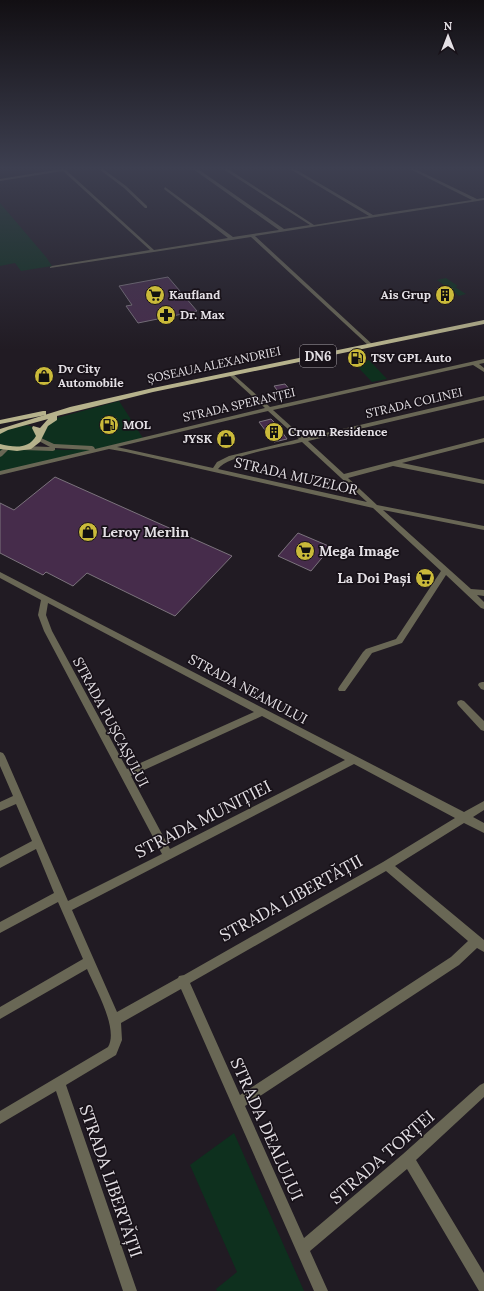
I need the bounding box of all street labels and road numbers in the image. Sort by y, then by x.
street label: ȘOSEAUA ALEXANDRIEI [146,343,282,386]
road number: DN6 [300,345,336,367]
street label: STRADA SPERANȚEI [181,384,297,426]
street label: STRADA COLINEI [364,384,464,421]
street label: STRADA MUZELOR [233,453,360,499]
street label: STRADA NEAMULUI [185,650,311,728]
street label: STRADA PUȘCAȘULUI [69,654,153,790]
street label: STRADA MUNIȚIEI [131,775,275,863]
street label: STRADA LIBERTĂȚII [216,850,366,946]
street label: STRADA DEALULUI [226,1054,308,1204]
street label: STRADA LIBERTĂȚII [74,1102,148,1260]
street label: STRADA TORȚEI [325,1105,439,1209]

